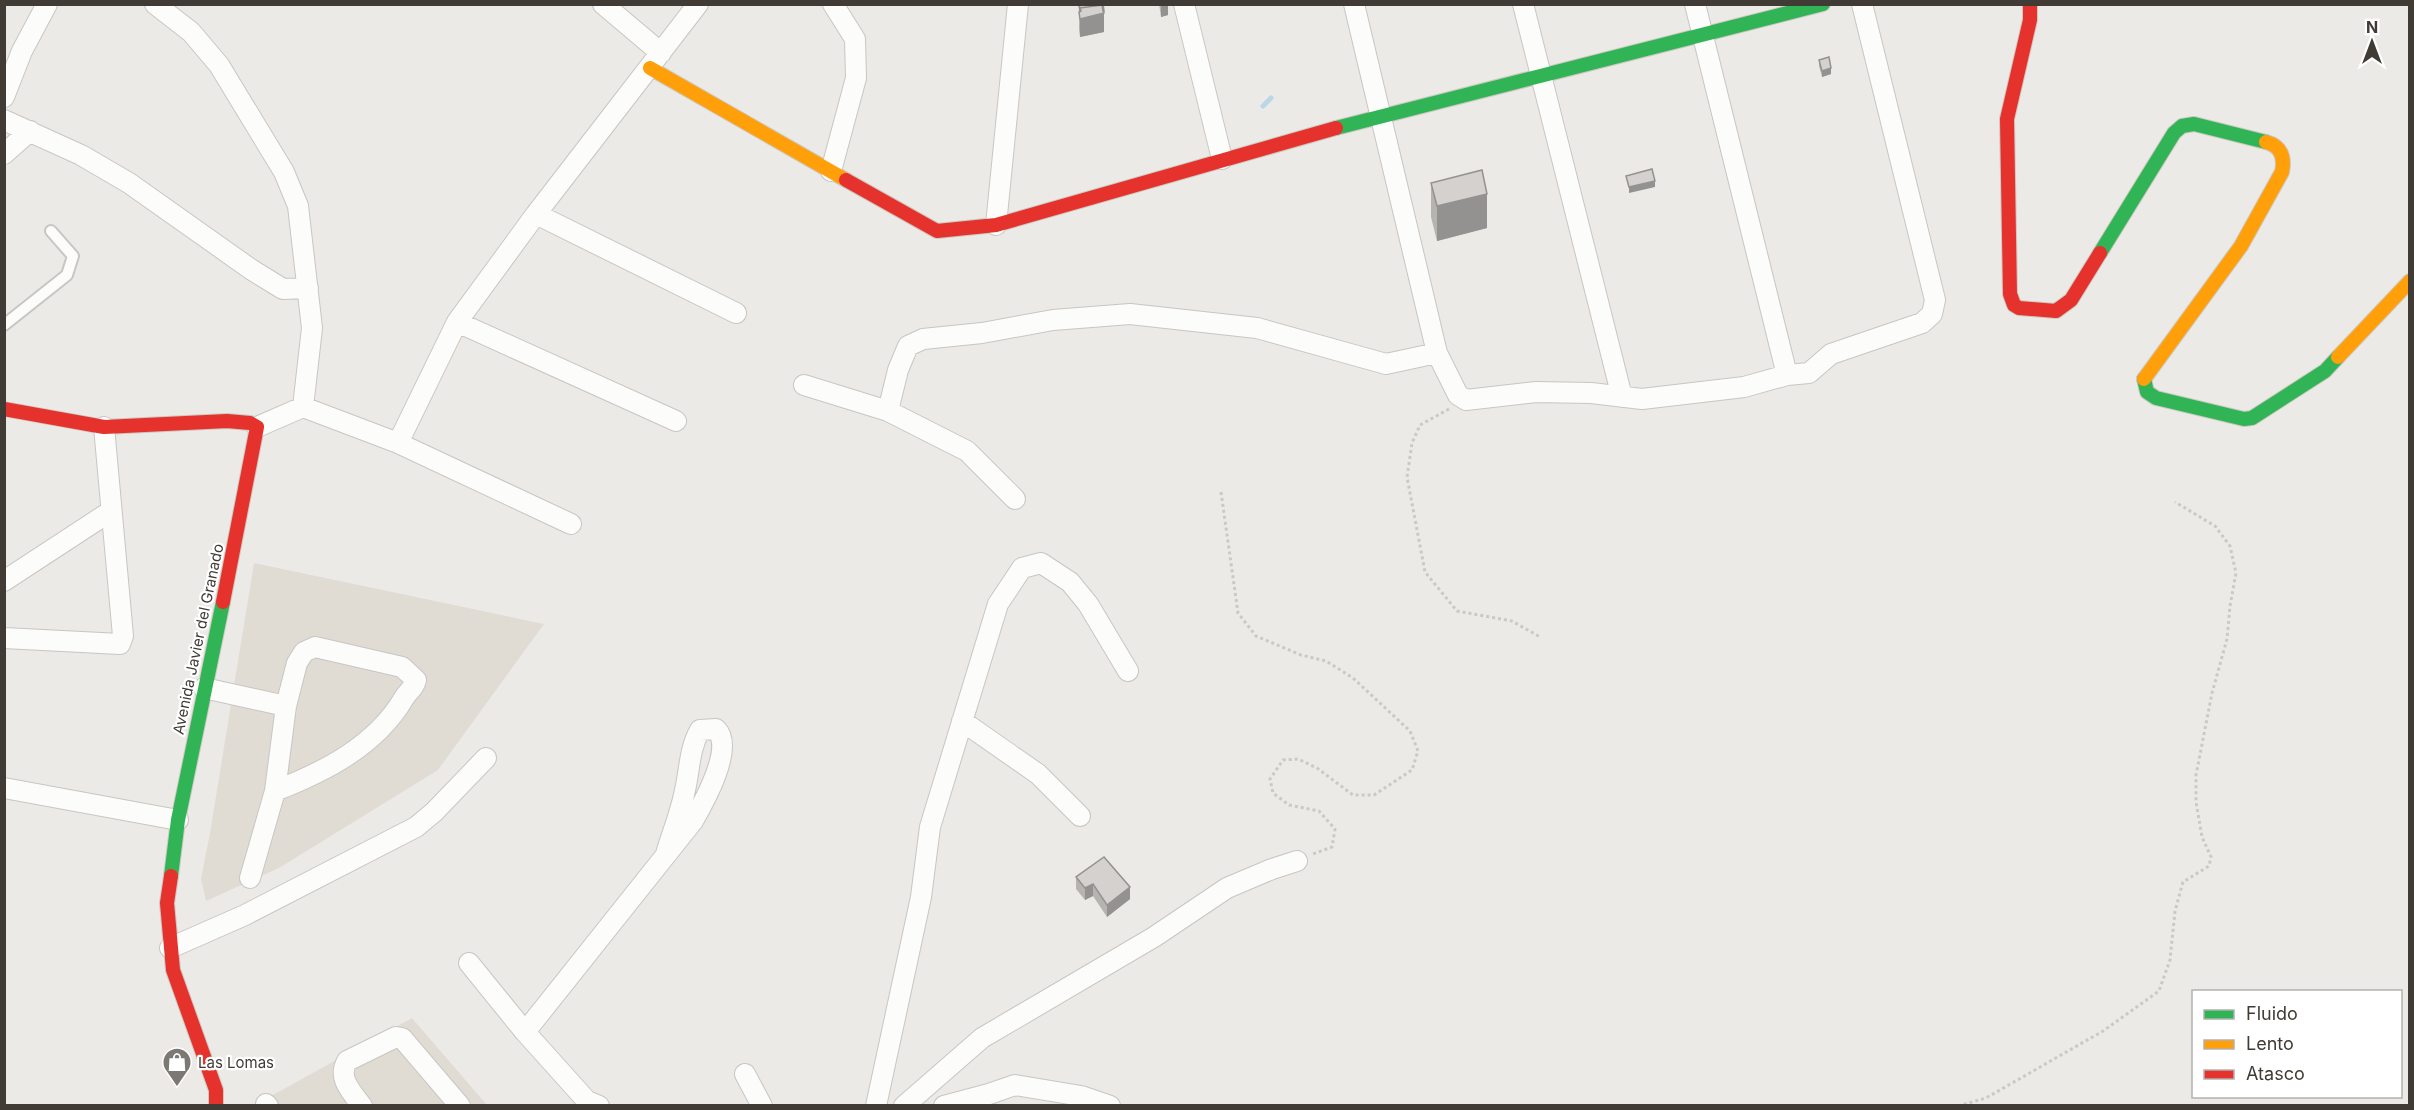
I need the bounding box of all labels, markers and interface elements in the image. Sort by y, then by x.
north arrow [2342,12,2402,72]
text: N [2366,17,2378,37]
street label: Avenida Javier del Granado [168,542,228,736]
legend [2192,990,2402,1098]
text: Fluido [2246,1003,2298,1024]
text: Lento [2246,1033,2294,1054]
shop icon: Las Lomas [161,1046,193,1088]
place label: Las Lomas [198,1053,274,1072]
text: Atasco [2246,1063,2305,1084]

